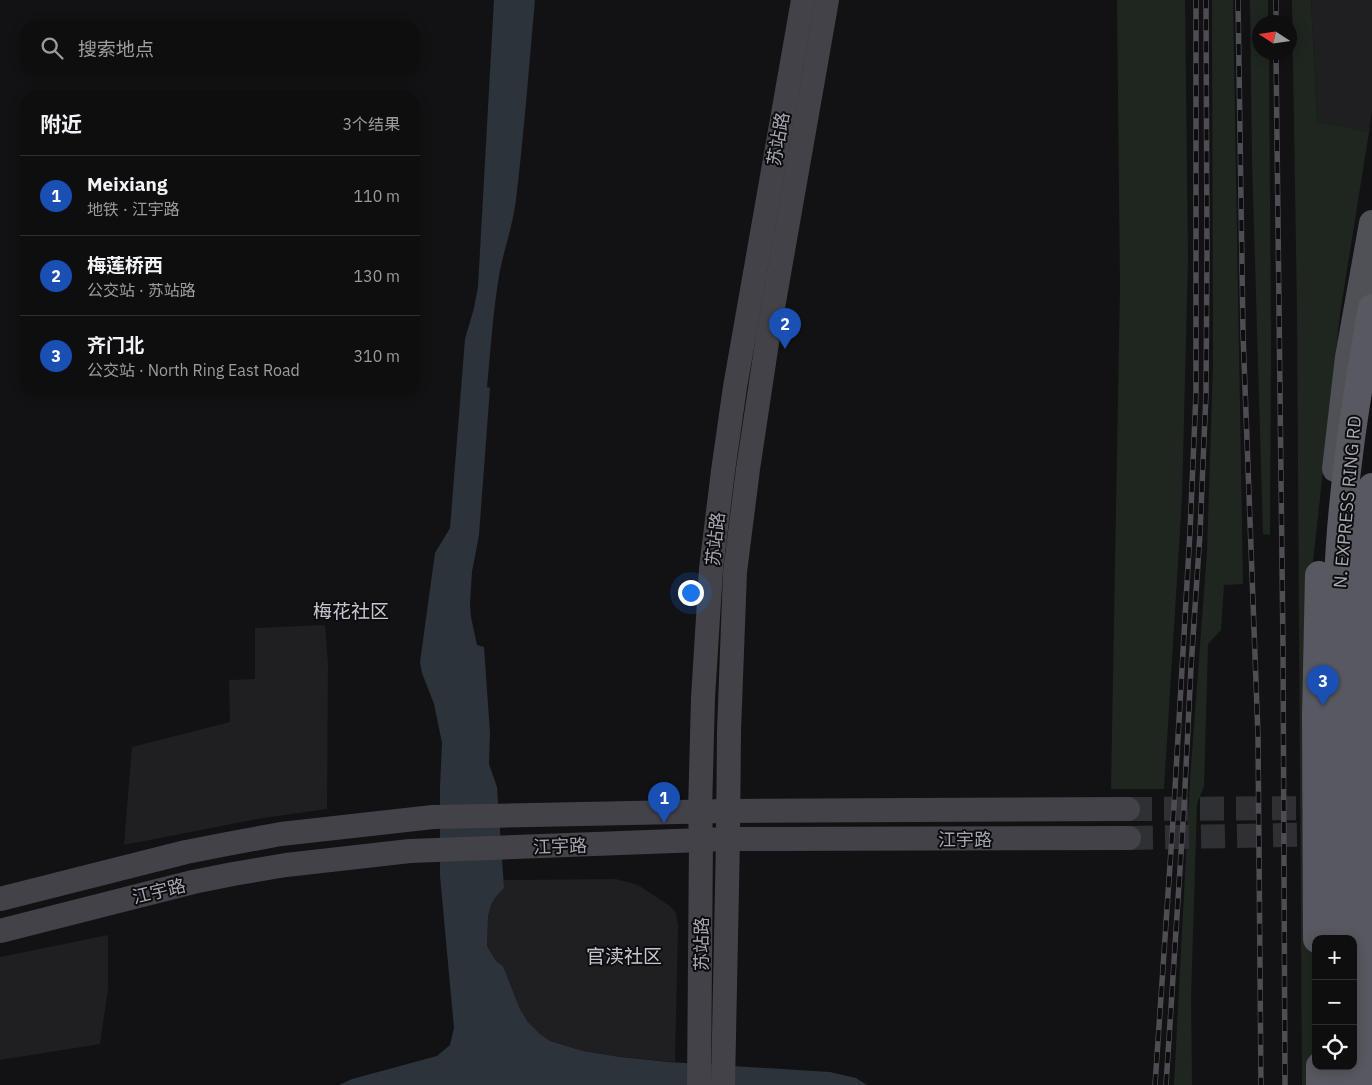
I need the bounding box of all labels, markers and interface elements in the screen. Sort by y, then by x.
north arrow [1252,15,1297,60]
search box [20,20,420,75]
icon: search [38,34,66,62]
text: 搜索地点 [78,37,154,61]
text: 附近 [40,110,82,138]
street label: 苏站路 [762,110,794,168]
text: 3个结果 [342,114,400,134]
text: Meixiang [87,172,167,196]
text: 1 [51,186,61,206]
text: 110 m [353,186,400,206]
text: 地铁 · 江宇路 [87,199,180,219]
text: 梅莲桥西 [87,253,163,277]
text: 2 [51,266,61,286]
text: 130 m [353,266,400,286]
text: 公交站 · 苏站路 [87,280,196,300]
pin: 2 [769,308,801,349]
text: 齐门北 [87,333,144,357]
text: 3 [51,346,61,366]
text: 310 m [353,346,400,366]
text: 公交站 · North Ring East Road [87,360,300,380]
street label: N. EXPRESS RING RD [1328,415,1366,589]
street label: 苏站路 [701,511,729,567]
your location [678,580,704,606]
district label: 梅花社区 [313,599,389,623]
pin: 3 [1307,665,1339,706]
pin: 1 [648,782,680,823]
street label: 江宇路 [938,828,992,851]
street label: 江宇路 [533,834,587,858]
street label: 江宇路 [130,873,188,909]
street label: 苏站路 [690,917,713,971]
map controls [1312,935,1357,1070]
button: + [1312,935,1357,980]
district label: 官渎社区 [586,944,662,968]
button: − [1312,980,1357,1025]
button: locate [1312,1025,1357,1070]

